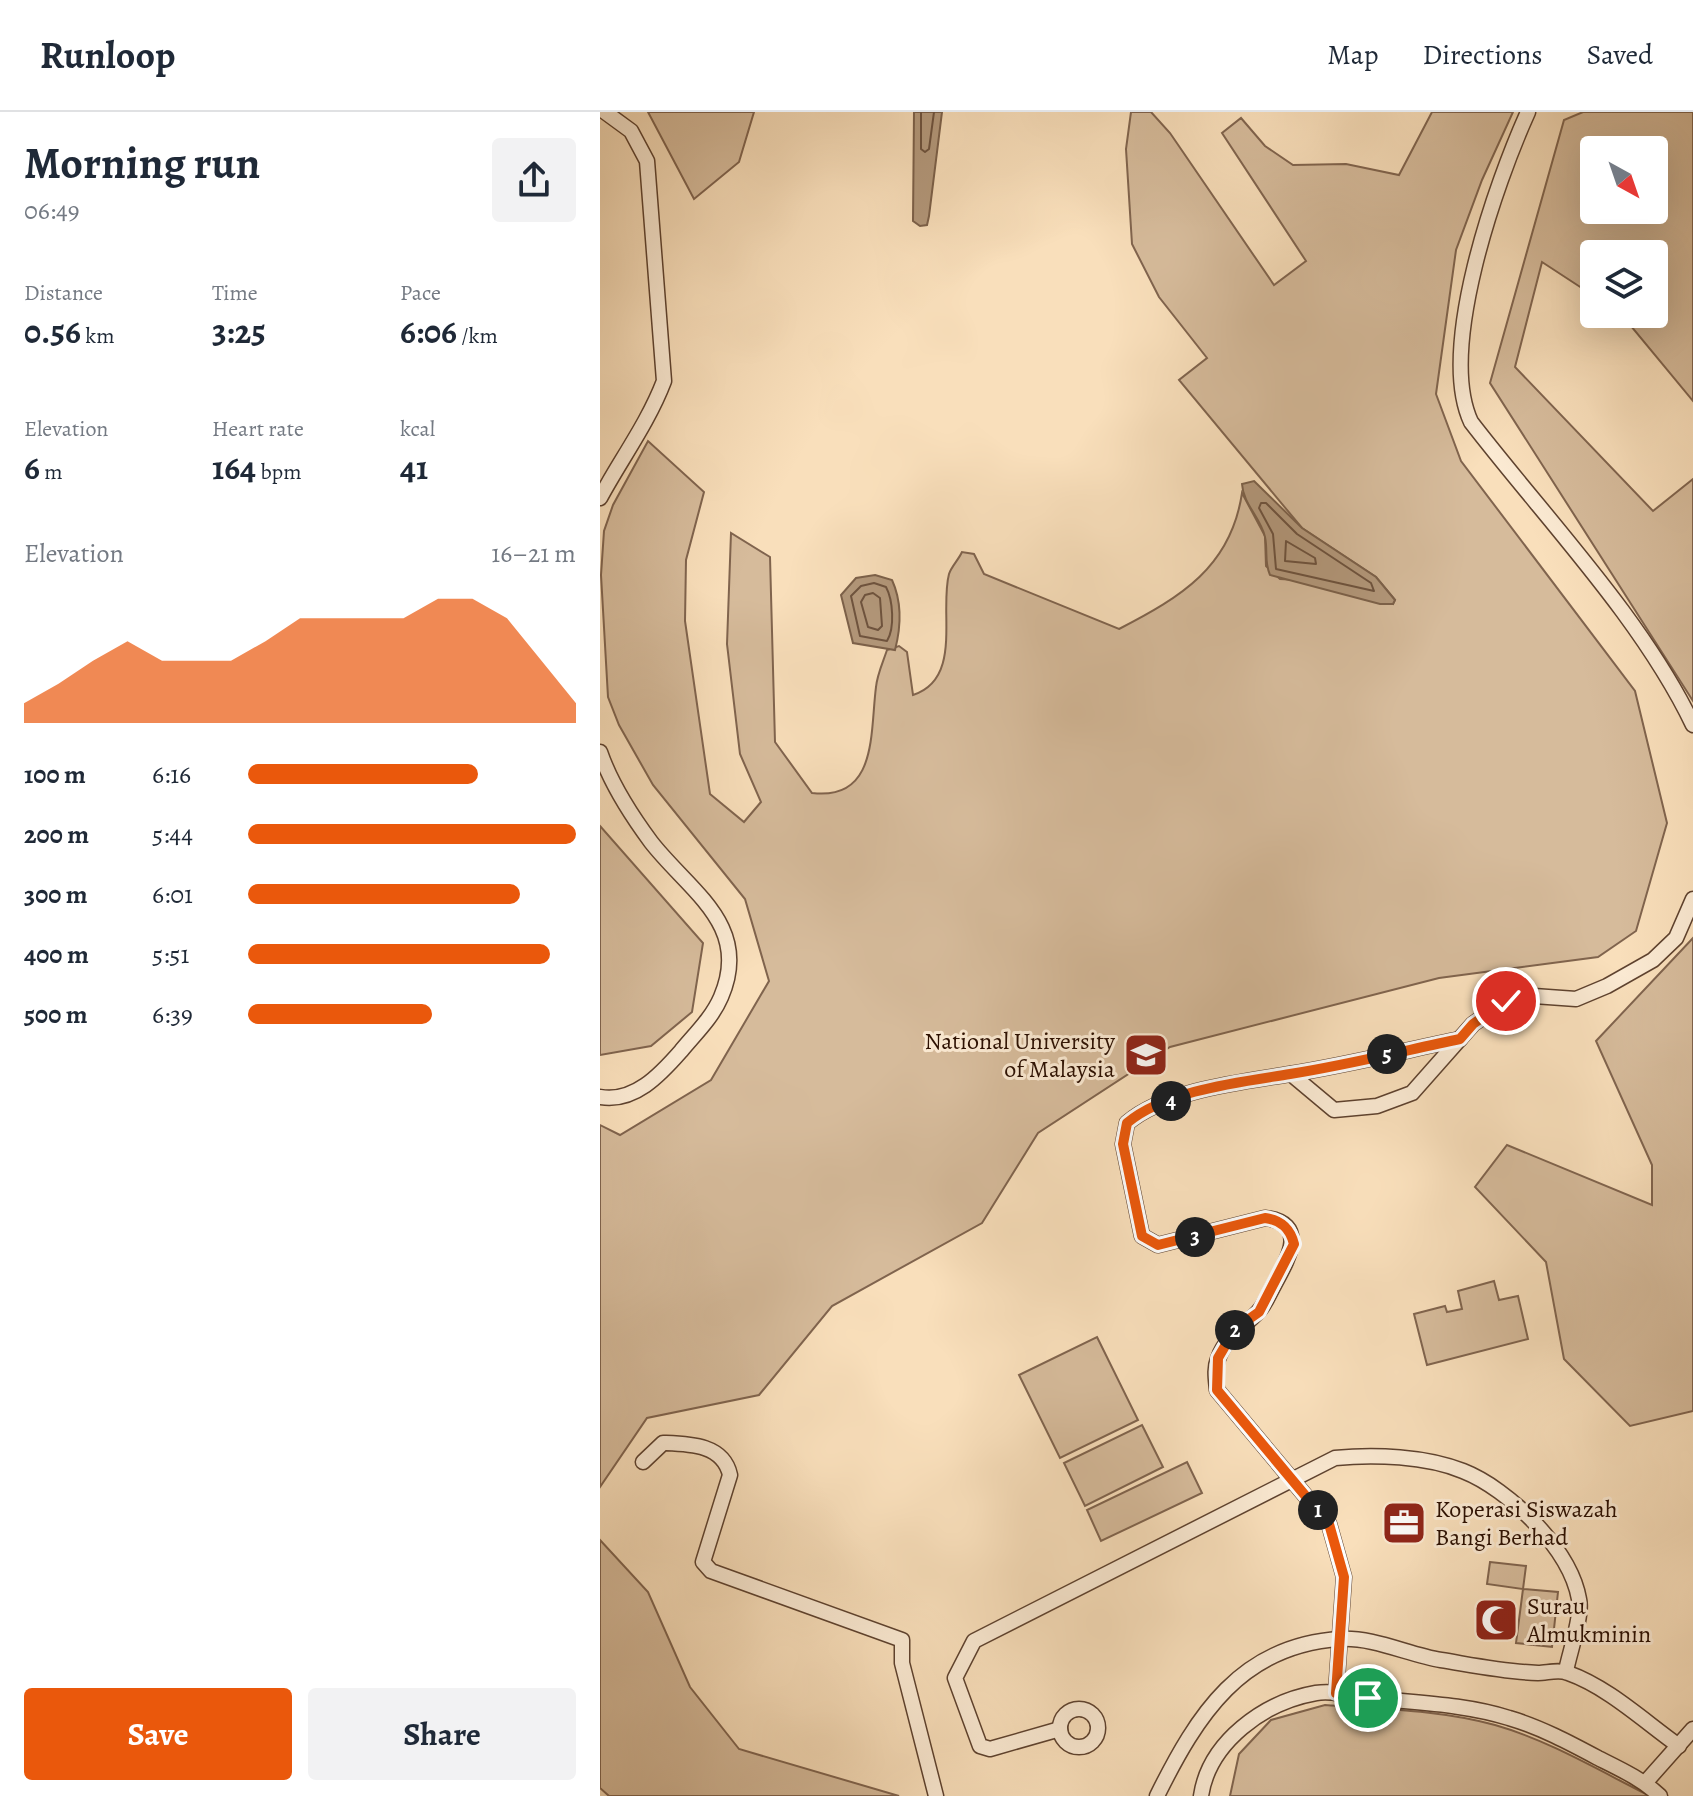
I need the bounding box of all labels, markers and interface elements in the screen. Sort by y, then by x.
text: Runloop [40,29,175,81]
text: Map [1327,36,1378,74]
text: Directions [1422,36,1543,74]
text: Saved [1587,36,1653,74]
text: Morning run [24,133,260,193]
north arrow [1580,136,1668,224]
map controls [1580,136,1668,328]
button: share [492,138,576,222]
text: 06:49 [24,193,80,228]
button: layers [1580,240,1668,328]
text: Distance [24,278,103,308]
text: Time [212,278,258,308]
text: Pace [400,278,441,308]
text: 0.56 [24,308,81,355]
text: 3:25 [212,308,266,355]
text: 6:06 [400,308,457,355]
text: km [81,321,114,351]
text: /km [457,321,498,351]
text: Elevation [24,414,108,444]
text: Heart rate [212,414,304,444]
text: kcal [400,414,435,444]
text: 6 [24,444,40,491]
text: 164 [212,444,256,491]
text: 41 [400,444,428,491]
text: m [40,457,63,487]
text: bpm [256,457,301,487]
text: Elevation [24,536,124,571]
text: 16–21 m [491,536,576,571]
text: 100 m [24,757,86,792]
text: 6:16 [152,757,191,792]
text: 200 m [24,817,89,852]
text: 5:44 [152,817,193,852]
text: 300 m [24,877,88,912]
text: 6:01 [152,877,193,912]
text: 400 m [24,937,89,972]
text: 5:51 [152,937,189,972]
pin [1472,967,1540,1035]
icon: check [1484,979,1528,1023]
text: 500 m [24,997,88,1032]
text: 6:39 [152,997,193,1032]
place label: National University of Malaysia [924,1025,1116,1085]
school or university icon: National University of Malaysia [1122,1031,1170,1079]
pin: 5 [1367,1034,1407,1074]
text: 5 [1382,1039,1392,1069]
pin: 4 [1151,1081,1191,1121]
text: 4 [1166,1086,1176,1116]
pin: 3 [1175,1217,1215,1257]
text: 3 [1190,1222,1200,1252]
pin: 2 [1215,1310,1255,1350]
text: 2 [1230,1315,1240,1345]
pin: 1 [1298,1490,1338,1530]
place label: Koperasi Siswazah Bangi Berhad [1435,1493,1618,1553]
text: 1 [1314,1495,1322,1525]
office icon: Koperasi Siswazah Bangi Berhad [1380,1499,1428,1547]
place label: Surau Almukminin [1526,1590,1651,1650]
mosque icon: Surau Almukminin [1472,1596,1520,1644]
pin [1334,1664,1402,1732]
icon: arrive [1346,1676,1390,1720]
button: Save [24,1688,292,1780]
button: Share [308,1688,576,1780]

